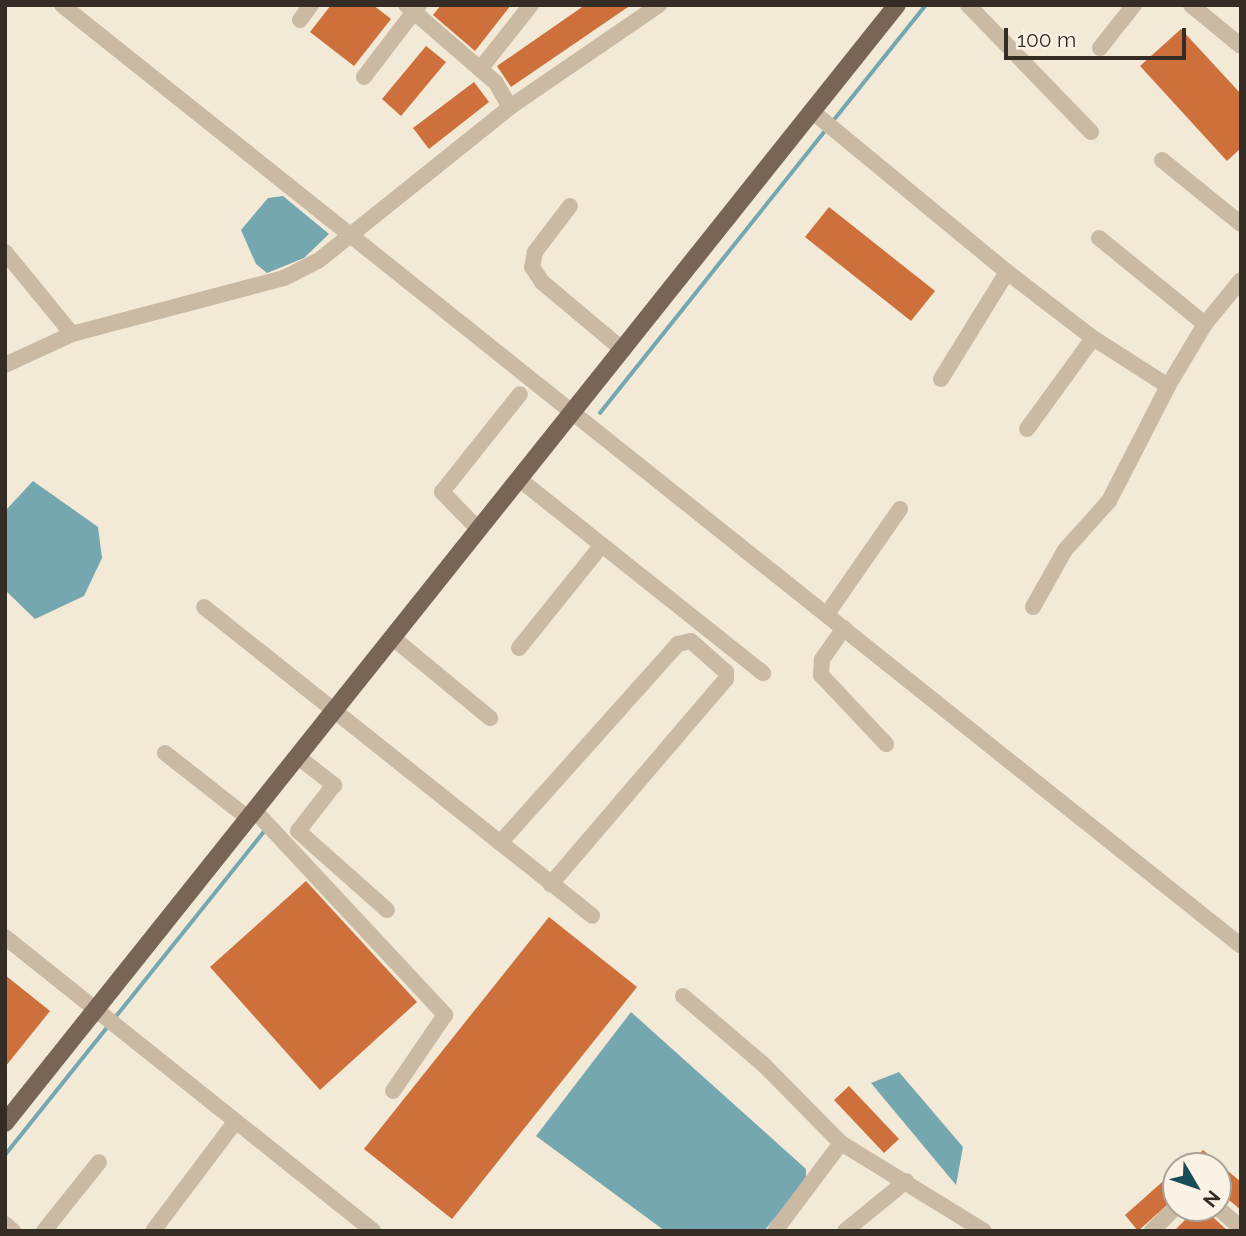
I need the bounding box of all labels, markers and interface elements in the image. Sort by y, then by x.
scale bar [1008,14,1190,58]
text: 100 m [1017,27,1076,52]
north arrow [1162,1152,1232,1222]
text: N [1199,1186,1225,1212]

